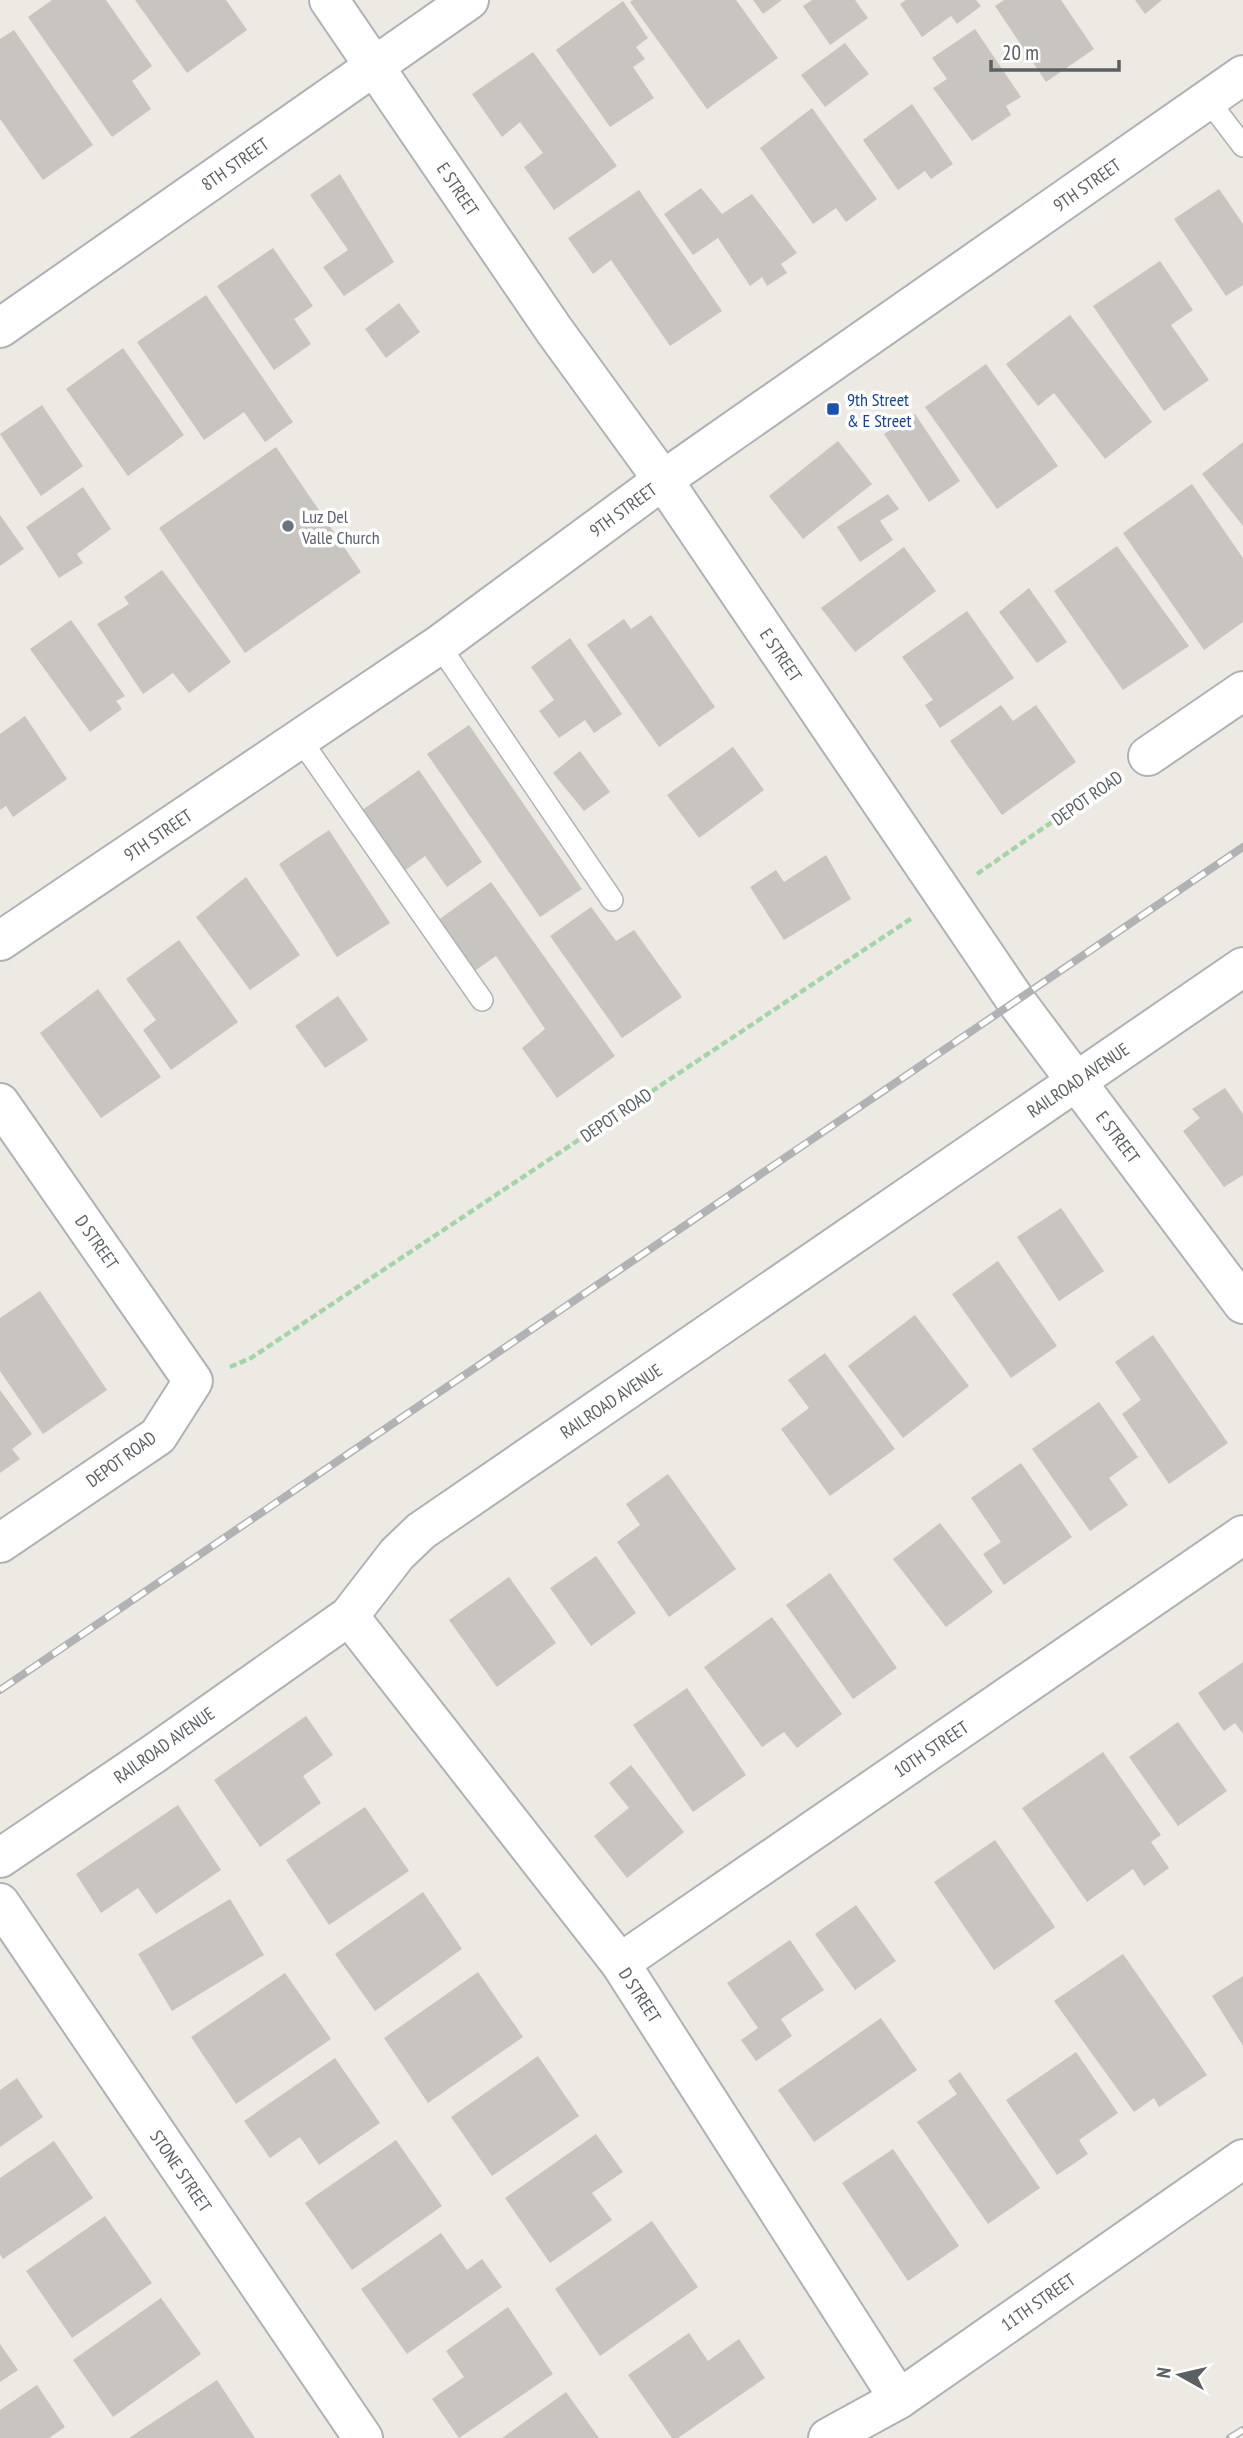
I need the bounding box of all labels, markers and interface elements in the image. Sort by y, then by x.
scale bar [991,28,1119,72]
text: 20 m [1002,39,1039,66]
street label: 8TH STREET [197,132,273,196]
street label: 9TH STREET [1049,153,1125,217]
street label: E STREET [432,158,484,220]
place label: 9th Street & E Street [847,388,911,432]
marker: 9th Street & E Street [825,401,841,417]
street label: 9TH STREET [585,478,661,542]
place label: Luz Del Valle Church [301,505,380,549]
marker: Luz Del Valle Church [280,518,296,534]
street label: E STREET [755,624,807,686]
street label: DEPOT ROAD [1047,765,1127,831]
street label: 9TH STREET [119,804,197,866]
street label: RAILROAD AVENUE [1023,1037,1133,1123]
street label: DEPOT ROAD [576,1083,656,1147]
street label: E STREET [1091,1106,1145,1168]
street label: D STREET [70,1210,124,1274]
street label: RAILROAD AVENUE [556,1358,666,1444]
street label: DEPOT ROAD [81,1426,161,1492]
street label: RAILROAD AVENUE [109,1702,219,1788]
street label: 10TH STREET [889,1716,973,1782]
street label: D STREET [614,1963,666,2027]
street label: STONE STREET [145,2126,217,2216]
street label: 11TH STREET [996,2268,1080,2336]
north arrow [1145,2340,1215,2410]
text: N [1151,2366,1176,2379]

